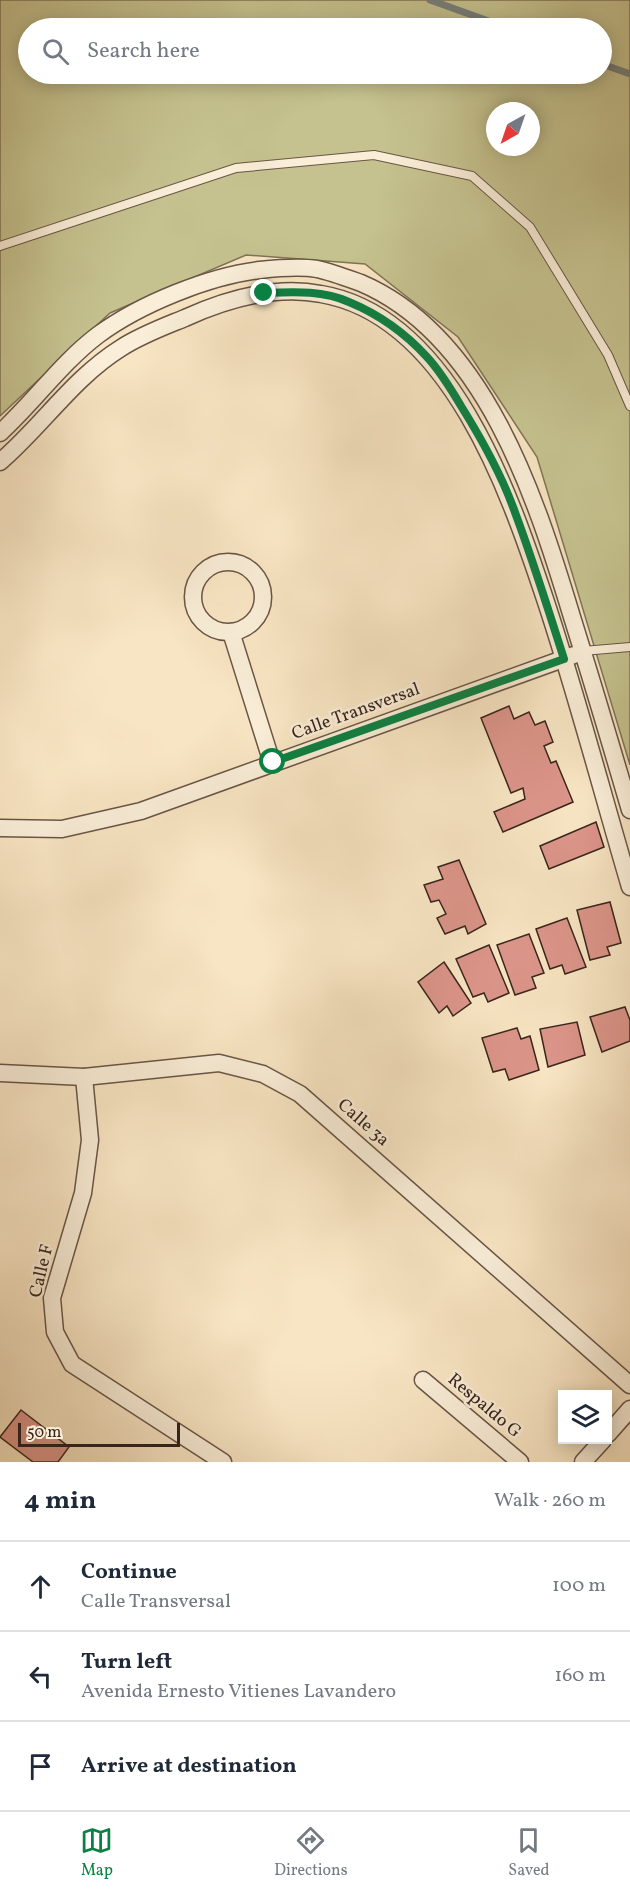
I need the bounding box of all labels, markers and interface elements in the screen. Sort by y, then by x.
search box [18,18,612,84]
icon: search [39,35,72,68]
text: Search here [87,36,200,67]
north arrow [486,102,540,156]
route end [250,279,276,305]
street label: Calle Transversal [288,677,424,747]
route start [259,748,285,774]
street label: Calle 3a [331,1093,395,1153]
street label: Calle F [24,1242,60,1300]
street label: Respaldo G [442,1368,526,1444]
map controls [558,1390,612,1444]
button: layers [558,1390,612,1444]
scale bar [18,1420,180,1448]
text: 50 m [27,1422,61,1444]
text: 4 min [24,1483,96,1519]
text: Walk · 260 m [494,1487,606,1515]
text: Continue [81,1557,177,1588]
icon: ahead [24,1570,57,1603]
text: 100 m [552,1572,606,1600]
text: Calle Transversal [81,1588,231,1616]
text: Turn left [81,1647,172,1678]
icon: left [24,1660,57,1693]
text: 160 m [554,1662,606,1690]
text: Avenida Ernesto Vitienes Lavandero [81,1678,396,1706]
icon: arrive [24,1750,57,1783]
text: Arrive at destination [81,1751,297,1782]
tab: Map [80,1824,113,1882]
tab: Directions [274,1824,348,1882]
tab: Saved [508,1824,550,1882]

